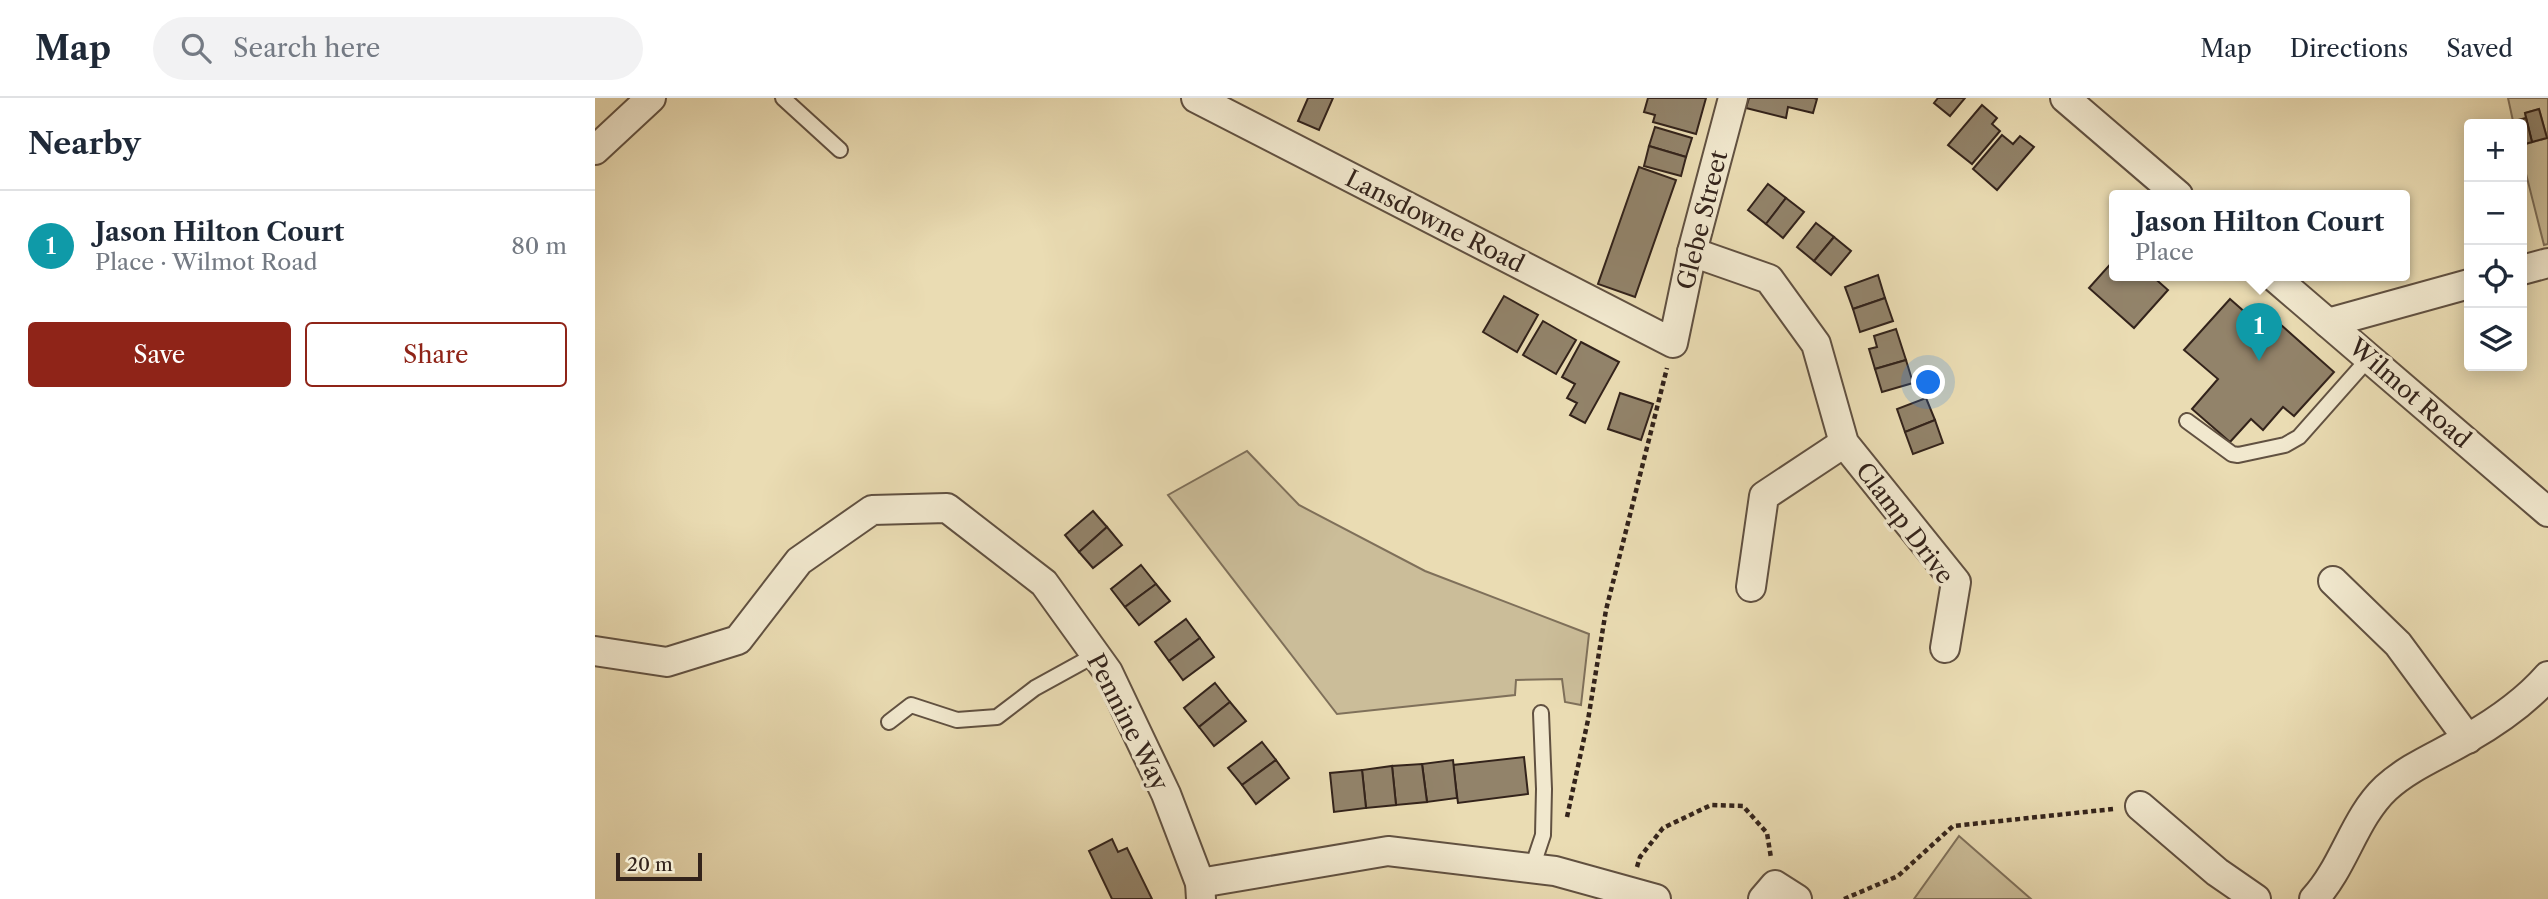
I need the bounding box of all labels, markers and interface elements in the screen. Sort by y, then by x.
search box [153,17,643,80]
text: Map [35,28,111,69]
icon: search [177,29,215,67]
text: Search here [233,32,380,64]
text: Map [2200,34,2252,63]
text: Directions [2290,34,2408,63]
text: Saved [2446,34,2513,63]
map controls [2464,119,2527,371]
button: + [2464,119,2527,182]
text: Nearby [28,125,141,162]
street label: Glebe Street [1671,147,1733,293]
street label: Lansdowne Road [1341,163,1529,279]
button: − [2464,182,2527,245]
popup [2109,190,2410,281]
text: Jason Hilton Court [2135,206,2384,238]
text: Jason Hilton Court [95,216,344,248]
text: 1 [46,232,56,260]
text: 80 m [511,232,567,260]
text: Place [2135,238,2194,266]
button: locate [2464,245,2527,308]
text: Place · Wilmot Road [95,248,318,276]
pin: 1 [2236,303,2282,361]
button: layers [2464,308,2527,371]
button: Save [28,322,291,387]
button: Share [305,322,567,387]
street label: Wilmot Road [2342,332,2477,454]
your location [1911,365,1945,399]
street label: Clamp Drive [1850,457,1960,589]
street label: Pennine Way [1081,649,1175,796]
scale bar [616,850,702,882]
text: 20 m [627,853,673,876]

